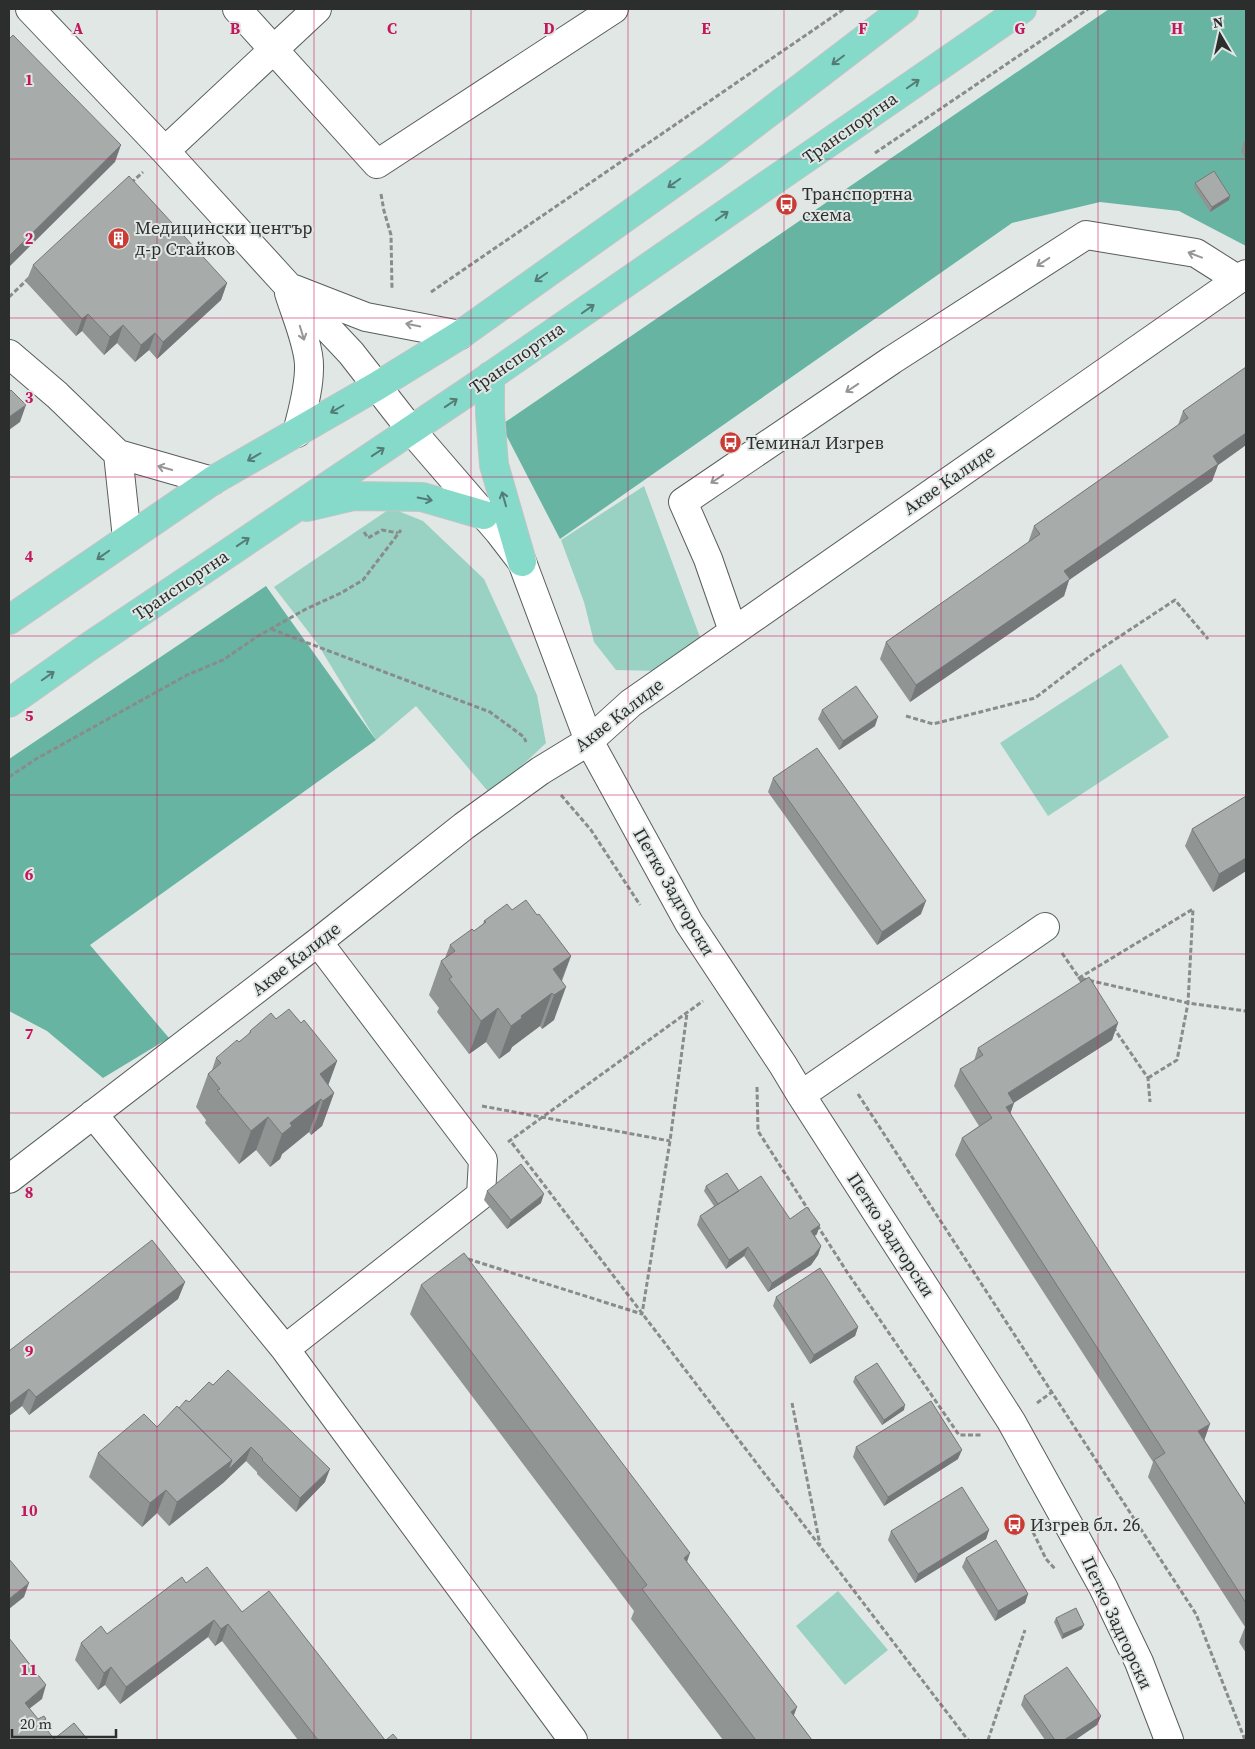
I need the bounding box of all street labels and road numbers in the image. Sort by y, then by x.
street label: Транспортна [797,85,903,170]
street label: Транспортна [464,315,570,400]
street label: Акве Калиде [898,439,1000,520]
street label: Транспортна [128,543,234,626]
street label: Акве Калиде [569,672,668,757]
street label: Петко Задгорски [628,823,721,960]
street label: Акве Калиде [246,916,345,1001]
street label: Петко Задгорски [842,1168,941,1302]
street label: Петко Задгорски [1076,1552,1159,1693]

